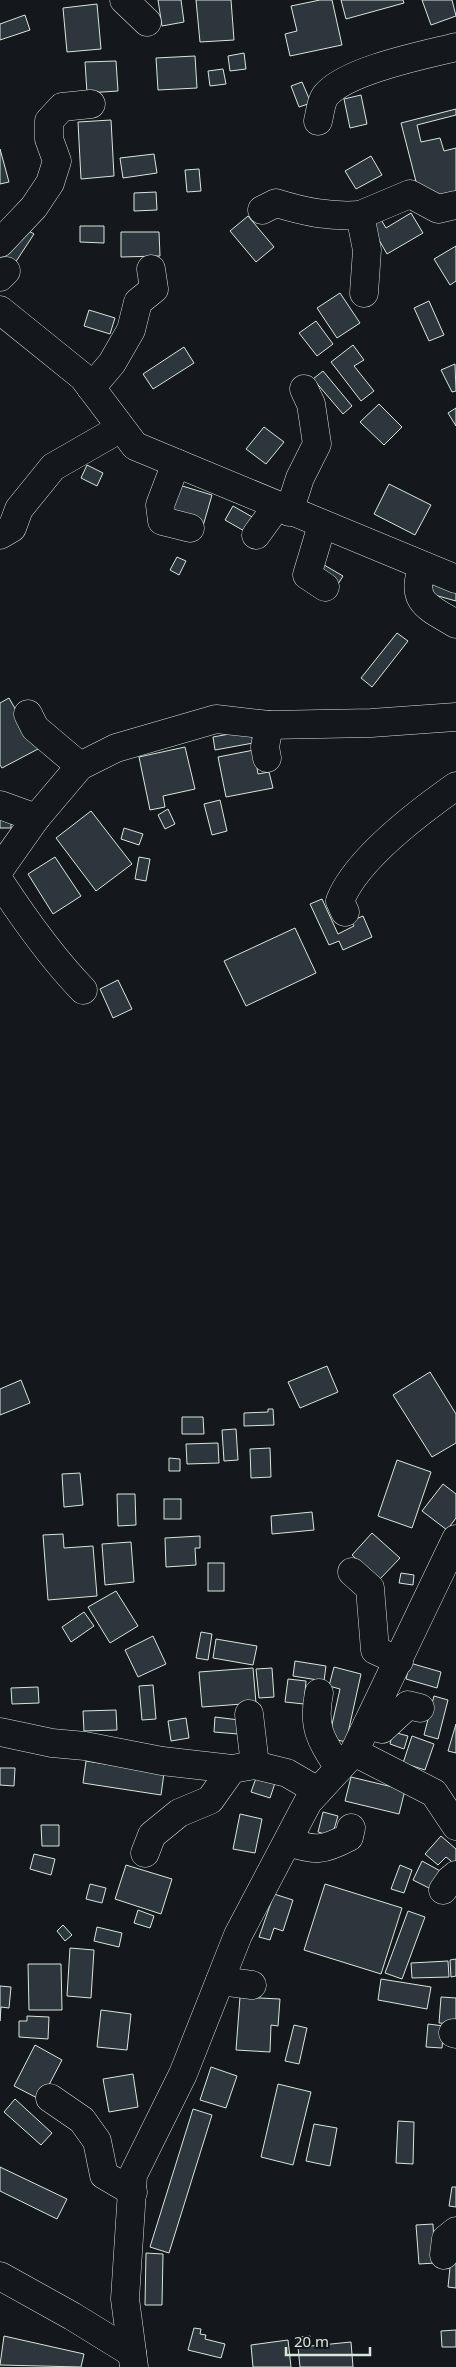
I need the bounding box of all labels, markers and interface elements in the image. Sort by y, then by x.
scale bar [286,2324,370,2356]
text: 20 m [294,2331,329,2351]

